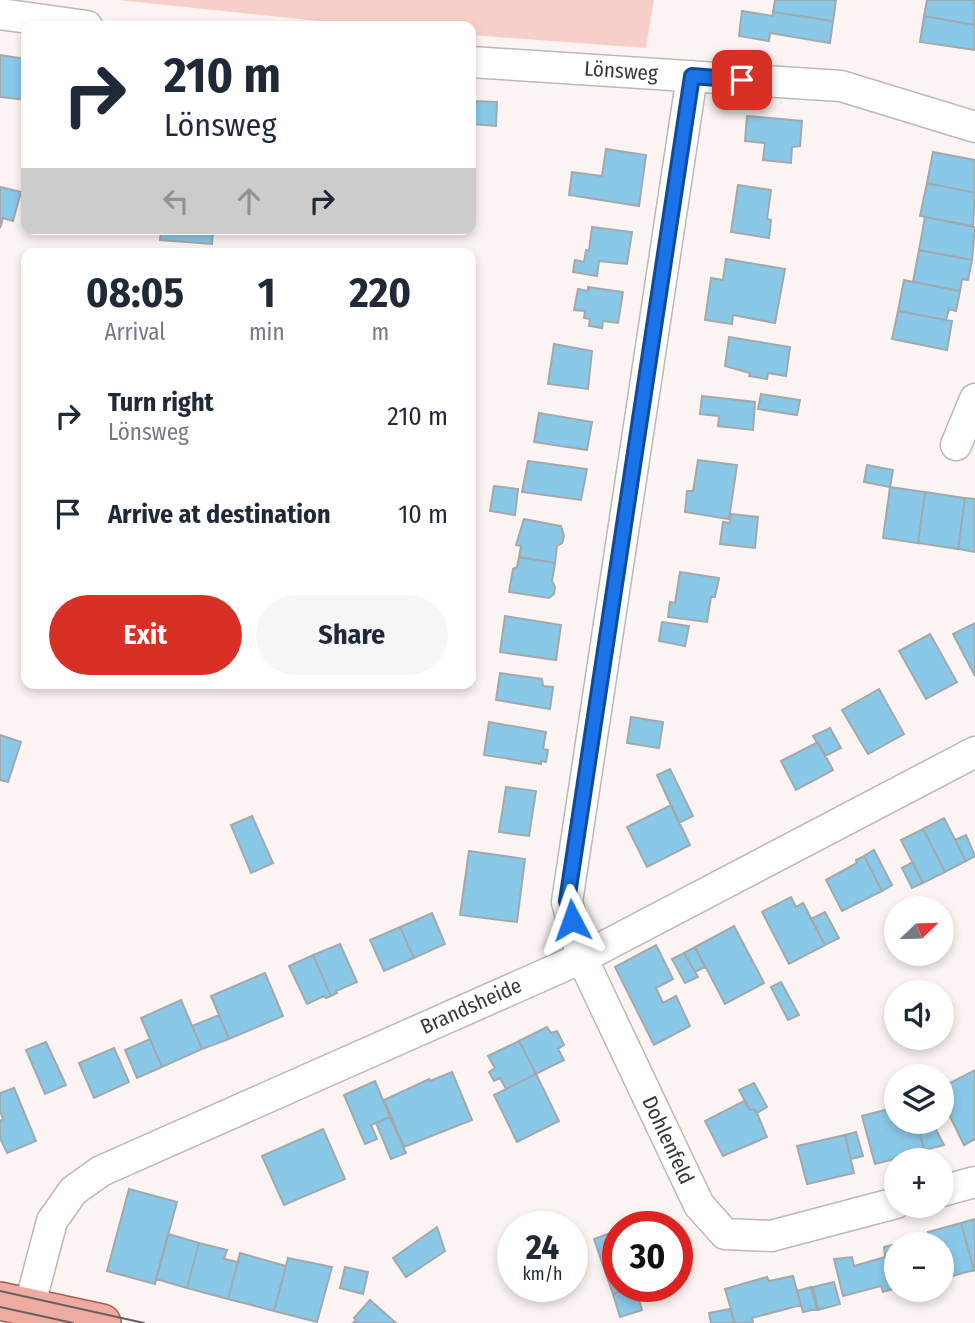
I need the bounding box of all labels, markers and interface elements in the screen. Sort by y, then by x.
text: 210 m [164,46,281,105]
icon: right [49,49,140,140]
pin [712,50,772,110]
street label: Lönsweg [583,55,659,87]
icon: arrive [723,61,761,99]
text: Lönsweg [164,106,276,144]
icon: left [157,182,195,220]
icon: ahead [230,182,268,220]
icon: right [303,182,341,220]
text: 08:05 [86,268,184,318]
text: 1 [258,268,276,318]
text: 220 [349,268,411,318]
text: Arrival [104,318,165,346]
text: min [249,318,285,346]
text: m [371,318,389,346]
text: Turn right [108,387,214,418]
icon: right [49,397,87,435]
text: 210 m [387,401,448,432]
text: Lönsweg [108,418,189,446]
icon: arrive [49,495,87,533]
text: Arrive at destination [108,499,331,530]
text: 10 m [398,499,448,530]
button: Exit [49,595,242,675]
button: Share [256,595,448,675]
position arrow [535,883,609,957]
north arrow [884,896,954,966]
map controls [884,896,954,1302]
street label: Brandsheide [416,972,526,1040]
button: sound [884,980,954,1050]
button: layers [884,1064,954,1134]
street label: Dohlenfeld [636,1092,700,1188]
button: + [884,1148,954,1218]
speed limit sign: 30 [602,1211,693,1302]
text: 24 [526,1226,559,1268]
button: − [884,1232,954,1302]
text: km/h [522,1263,563,1285]

